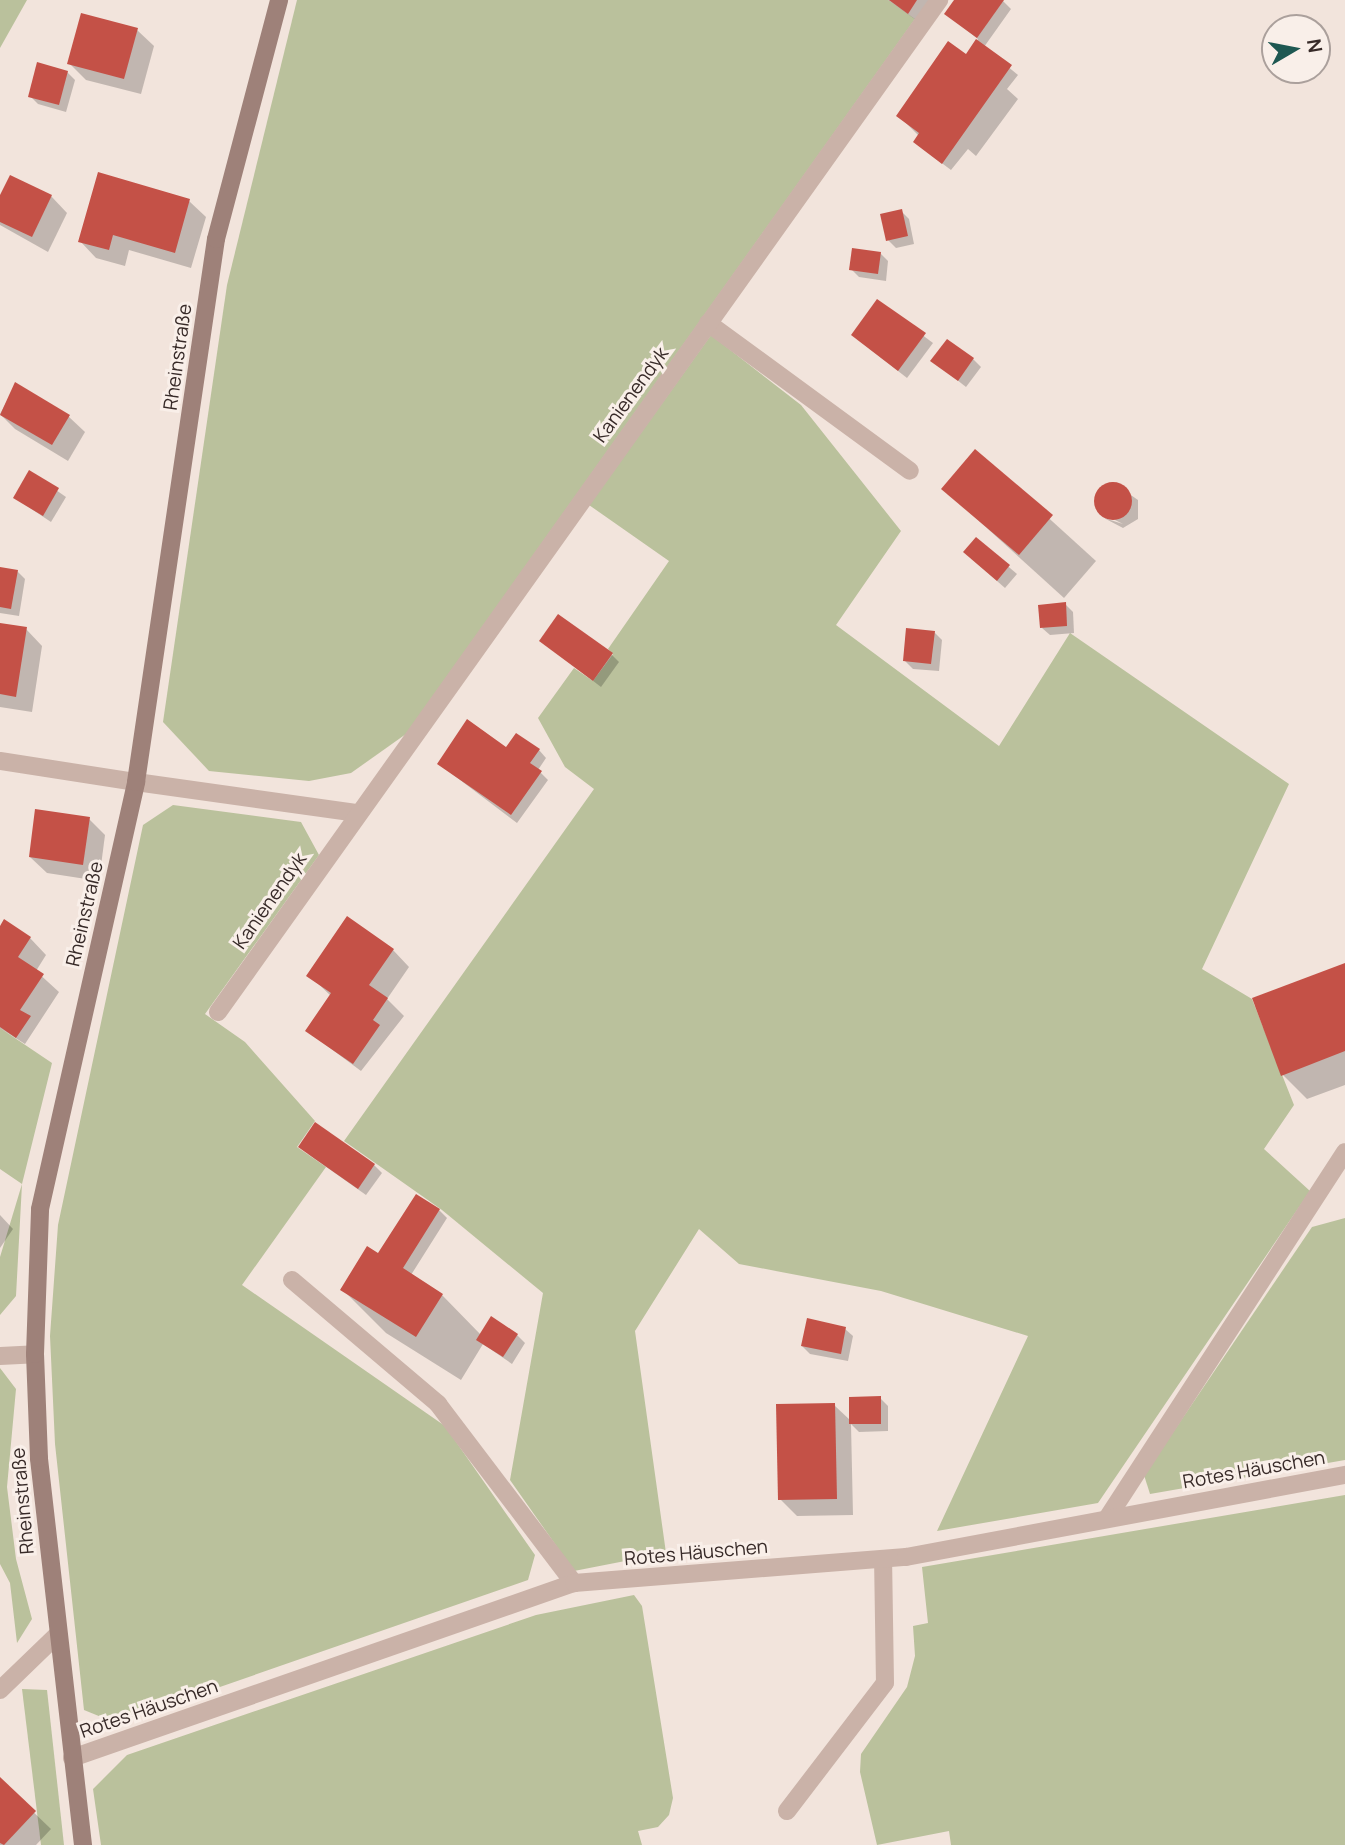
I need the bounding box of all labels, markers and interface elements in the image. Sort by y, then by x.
north arrow [1261,14,1331,84]
text: N [1301,37,1329,55]
street label: Rheinstraße [159,302,197,412]
street label: Kanienendyk [589,343,673,447]
street label: Kanienendyk [228,848,312,954]
street label: Rheinstraße [62,859,108,969]
street label: Rotes Häuschen [1181,1446,1327,1494]
street label: Rheinstraße [7,1447,39,1555]
street label: Rotes Häuschen [623,1535,769,1571]
street label: Rotes Häuschen [77,1675,221,1743]

